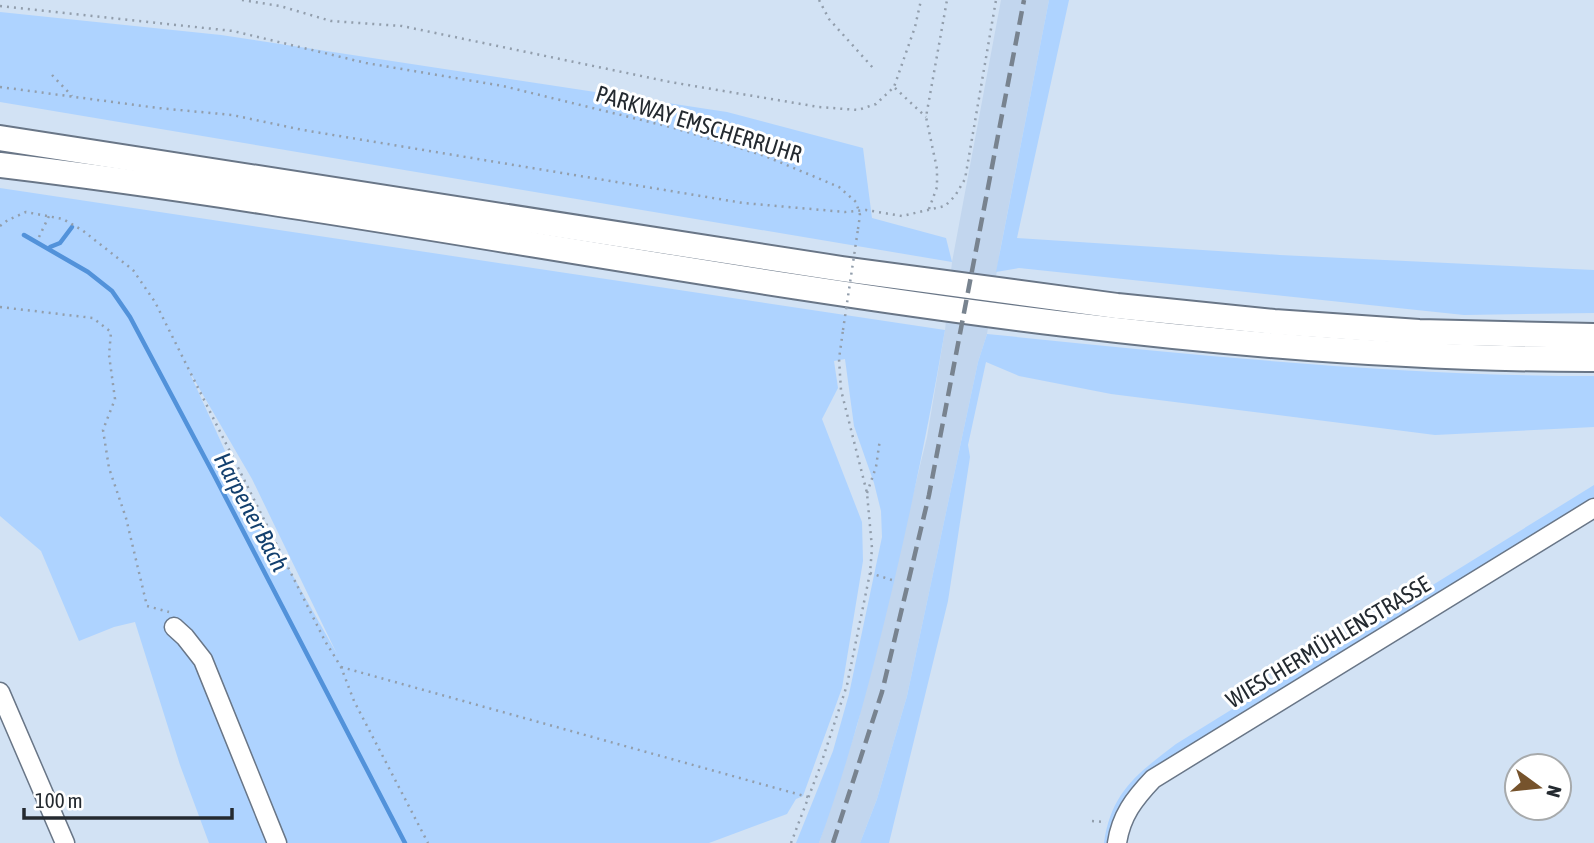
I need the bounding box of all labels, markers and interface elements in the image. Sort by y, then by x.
street label: PARKWAY EMSCHERRUHR [593,80,806,168]
water label: Harpener Bach [209,448,294,576]
street label: WIESCHERMÜHLENSTRASSE [1221,571,1435,713]
north arrow [1503,752,1573,822]
scale bar [24,776,233,820]
text: N [1542,783,1566,800]
text: 100 m [35,788,83,812]

